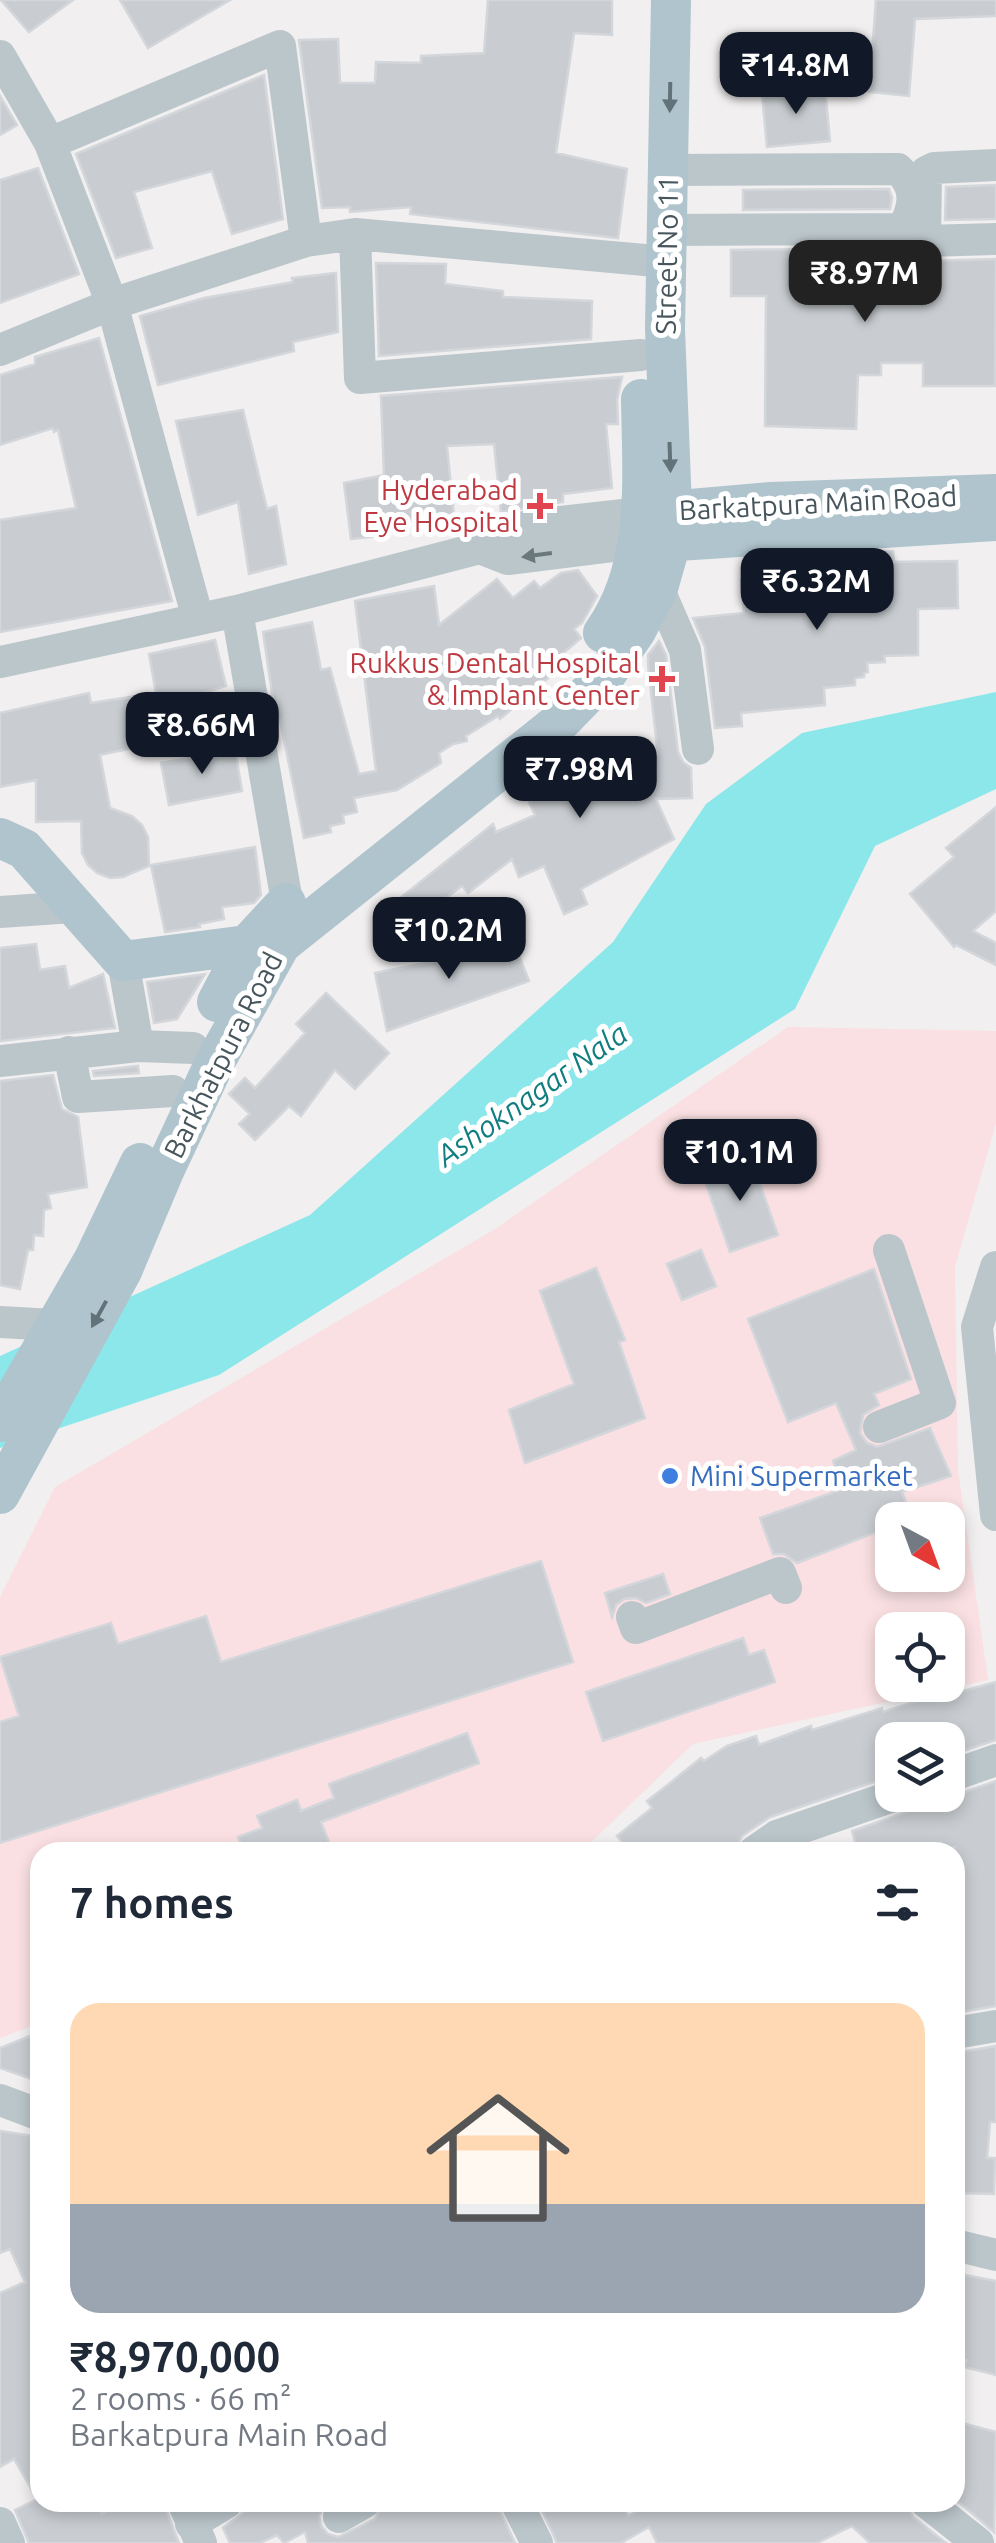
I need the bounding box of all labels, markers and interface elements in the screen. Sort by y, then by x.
pin: ₹14.8M [715,32,877,117]
text: ₹14.8M [742,46,850,82]
one-way arrow [662,82,678,114]
street label: Street No 11 [650,175,683,335]
pin: ₹8.97M [784,240,946,325]
text: ₹8.97M [811,254,919,290]
one-way arrow [662,442,678,474]
place label: Hyderabad Eye Hospital [363,474,518,537]
street label: Barkatpura Main Road [678,480,958,525]
marker: Hyderabad Eye Hospital [527,493,553,519]
one-way arrow [520,547,552,563]
pin: ₹6.32M [736,548,898,633]
text: ₹6.32M [763,562,871,598]
place label: Rukkus Dental Hospital & Implant Center [350,647,640,710]
marker: Rukkus Dental Hospital & Implant Center [649,666,675,692]
pin: ₹8.66M [121,692,283,777]
text: ₹8.66M [148,706,256,742]
pin: ₹7.98M [499,736,661,821]
text: ₹7.98M [526,750,634,786]
pin: ₹10.2M [368,897,530,982]
text: ₹10.2M [395,911,503,947]
street label: Barkhatpura Road [157,947,288,1163]
water label: Ashoknagar Nala [428,1016,633,1174]
pin: ₹10.1M [659,1119,821,1204]
text: ₹10.1M [686,1133,794,1169]
one-way arrow [91,1300,109,1328]
place label: Mini Supermarket [690,1460,913,1491]
marker: Mini Supermarket [659,1465,681,1487]
north arrow [875,1502,965,1592]
map controls [875,1502,965,1812]
button: locate [875,1612,965,1702]
button: layers [875,1722,965,1812]
icon: filters [870,1875,925,1930]
text: 7 homes [70,1879,234,1926]
icon: home [408,2068,588,2248]
text: ₹8,970,000 [70,2333,280,2380]
text: 2 rooms · 66 m² [70,2380,291,2416]
text: Barkatpura Main Road [70,2416,388,2452]

